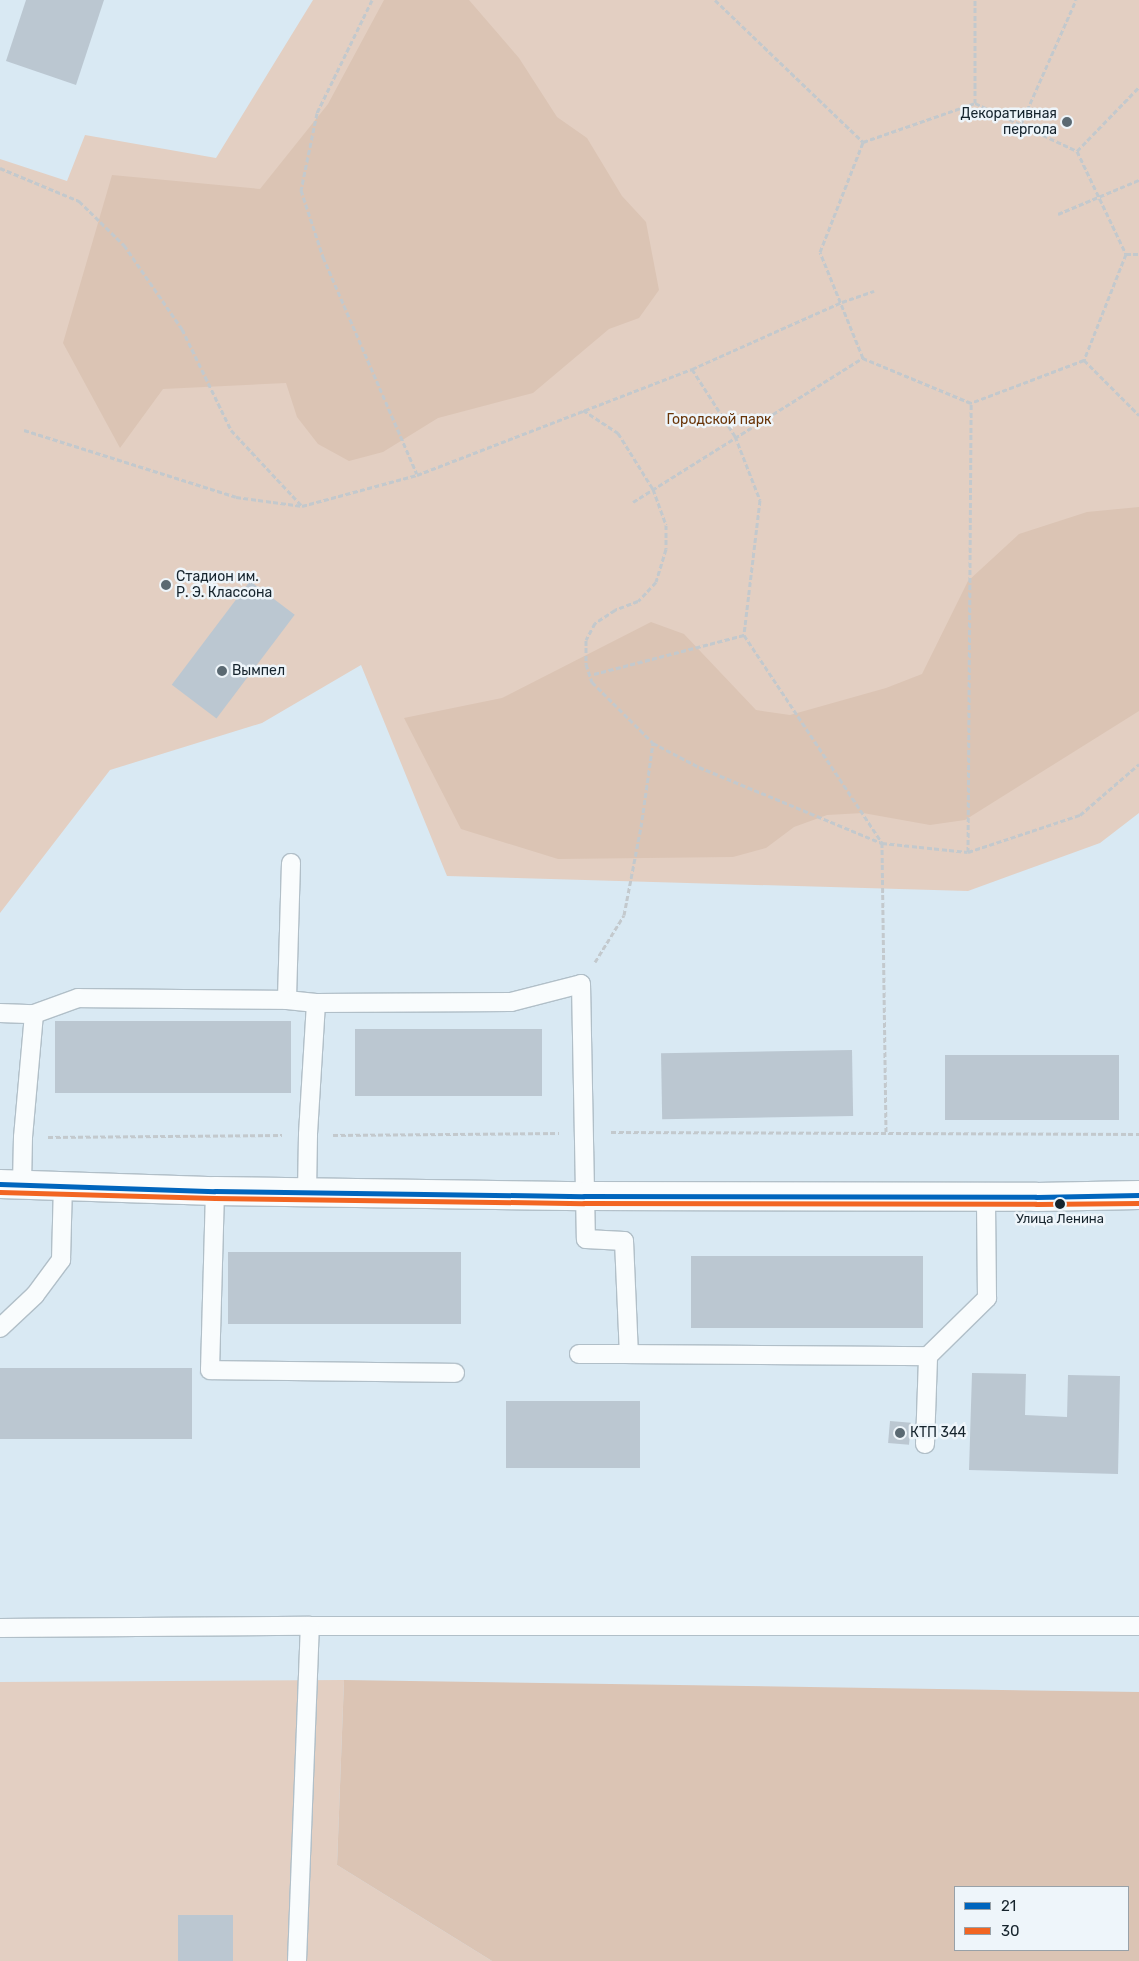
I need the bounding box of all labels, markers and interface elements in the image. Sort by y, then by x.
place label: Декоративная пергола [961,106,1057,138]
marker: Декоративная пергола [1061,116,1073,128]
park label: Городской парк [666,412,772,428]
place label: Стадион им. Р. Э. Классона [176,569,272,602]
marker: Стадион им. Р. Э. Классона [160,579,172,591]
place label: Вымпел [232,663,285,679]
marker: Вымпел [216,665,228,677]
marker: Улица Ленина [1055,1199,1065,1209]
place label: Улица Ленина [1016,1211,1104,1227]
place label: КТП 344 [910,1425,966,1441]
marker: КТП 344 [894,1427,906,1439]
legend [954,1886,1129,1951]
text: 21 [1001,1897,1016,1915]
text: 30 [1001,1922,1020,1940]

